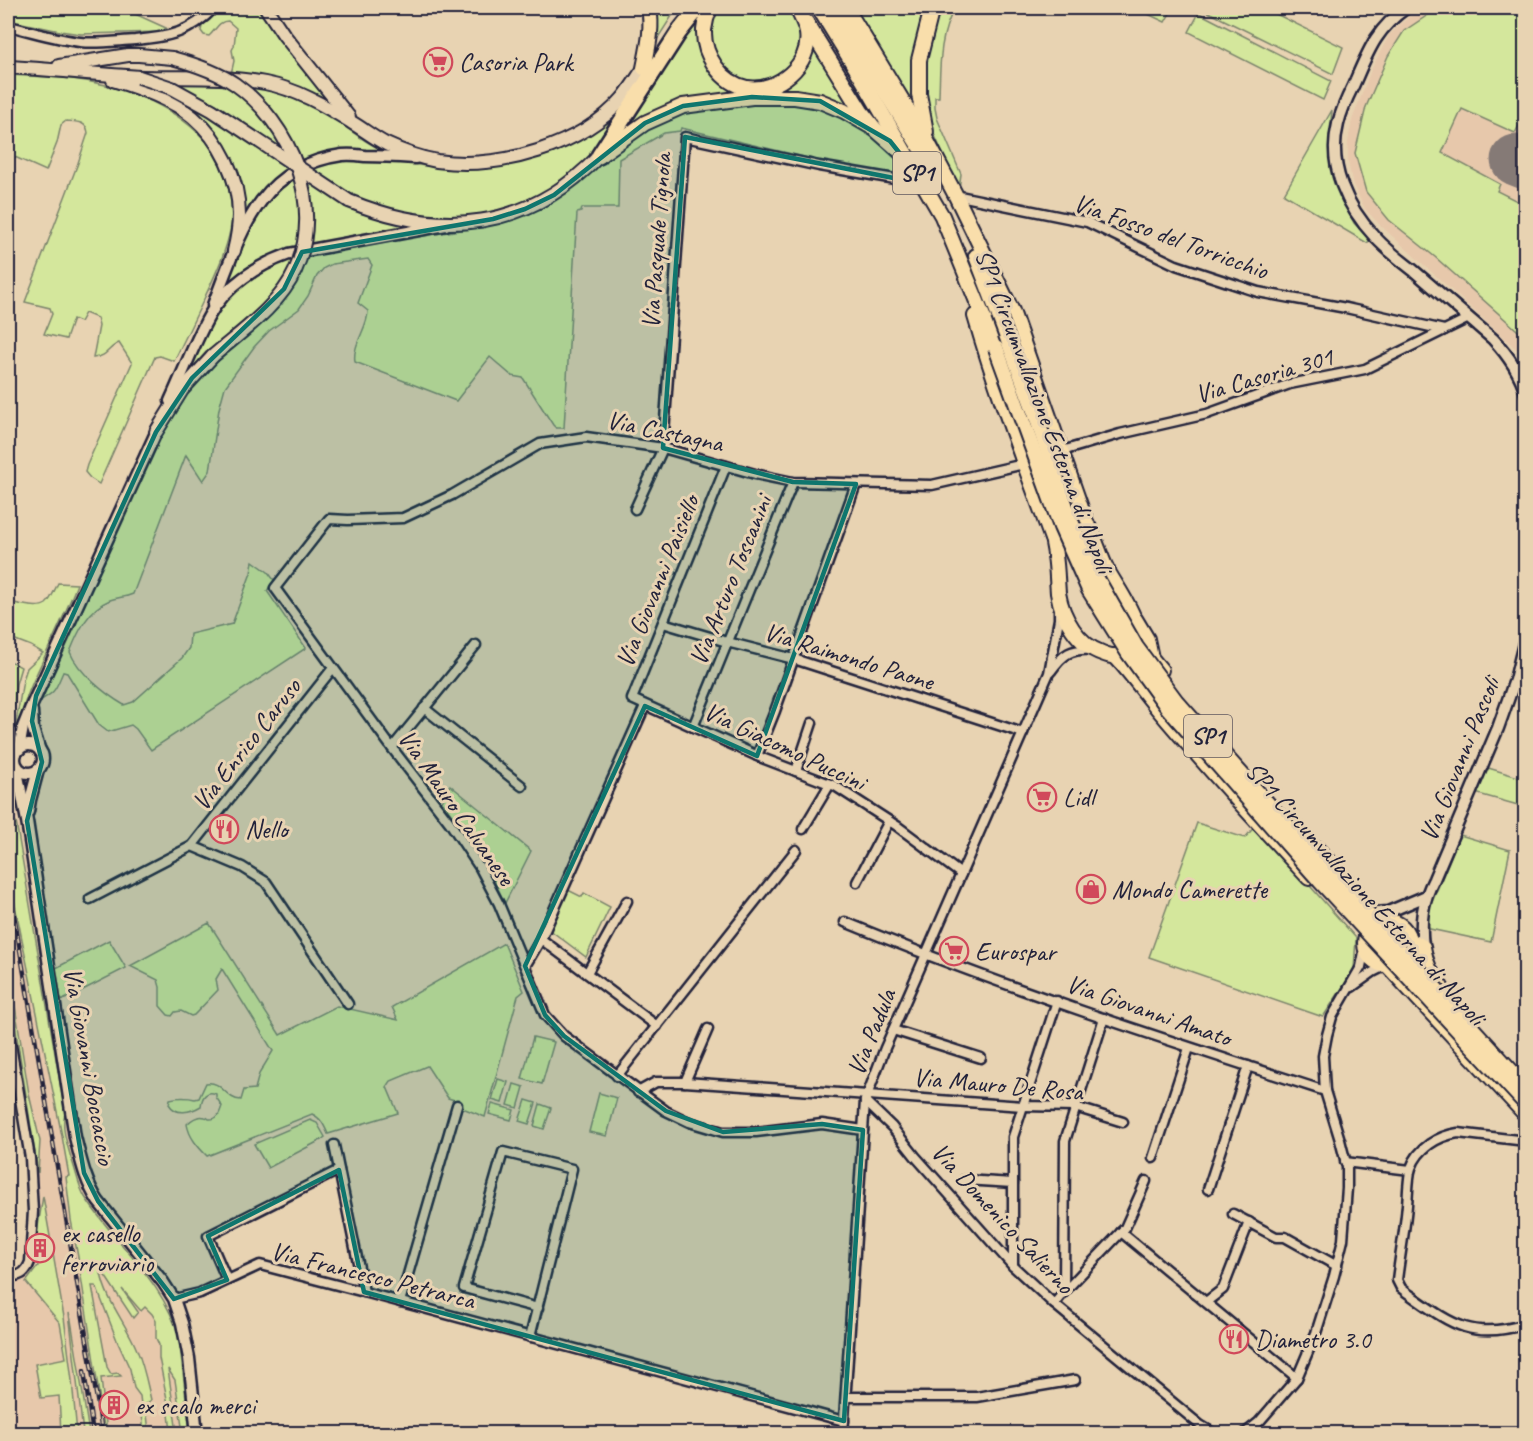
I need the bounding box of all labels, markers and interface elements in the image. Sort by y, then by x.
supermarket icon: Casoria Park [422,46,454,78]
place label: Casoria Park [459,46,575,79]
street label: Via Pasquale Tignola [634,150,679,330]
road number: SP1 [893,152,941,194]
street label: Via Fosso del Torricchio [1069,186,1274,288]
street label: SP1 Circumvallazione Esterna di Napoli [967,245,1123,581]
street label: Via Casoria 301 [1191,340,1338,411]
street label: Via Castagna [604,403,727,460]
street label: Via Giovanni Paisiello [608,488,708,672]
street label: Via Arturo Toscanini [681,488,781,670]
street label: Via Raimondo Paone [760,615,939,698]
street label: Via Enrico Caruso [184,670,309,817]
street label: Via Giovanni Pascoli [1412,670,1508,846]
street label: Via Giacomo Puccini [699,695,874,800]
road number: SP1 [1184,715,1232,757]
street label: Via Mauro Calvanese [391,723,524,893]
street label: SP1 Circumvallazione Esterna di Napoli [1238,754,1495,1035]
supermarket icon: Lidl [1026,781,1058,813]
place label: Lidl [1063,781,1098,814]
restaurant icon: Nello [208,813,240,845]
place label: Nello [245,813,290,846]
shop icon: Mondo Camerette [1075,873,1107,905]
place label: Mondo Camerette [1112,873,1269,906]
supermarket icon: Eurospar [938,935,970,967]
place label: Eurospar [975,935,1058,968]
street label: Via Giovanni Boccaccio [56,965,123,1169]
street label: Via Giovanni Amato [1062,967,1238,1055]
street label: Via Padula [839,983,904,1080]
street label: Via Mauro De Rosa [912,1061,1086,1108]
street label: Via Domenico Salierno [924,1136,1082,1302]
place label: ex casello ferroviario [61,1217,155,1280]
building icon: ex casello ferroviario [24,1232,56,1264]
street label: Via Francesco Petrarca [268,1234,480,1317]
restaurant icon: Diametro 3.0 [1218,1323,1250,1355]
place label: Diametro 3.0 [1255,1323,1373,1356]
building icon: ex scalo merci [98,1389,130,1421]
place label: ex scalo merci [135,1389,258,1422]

